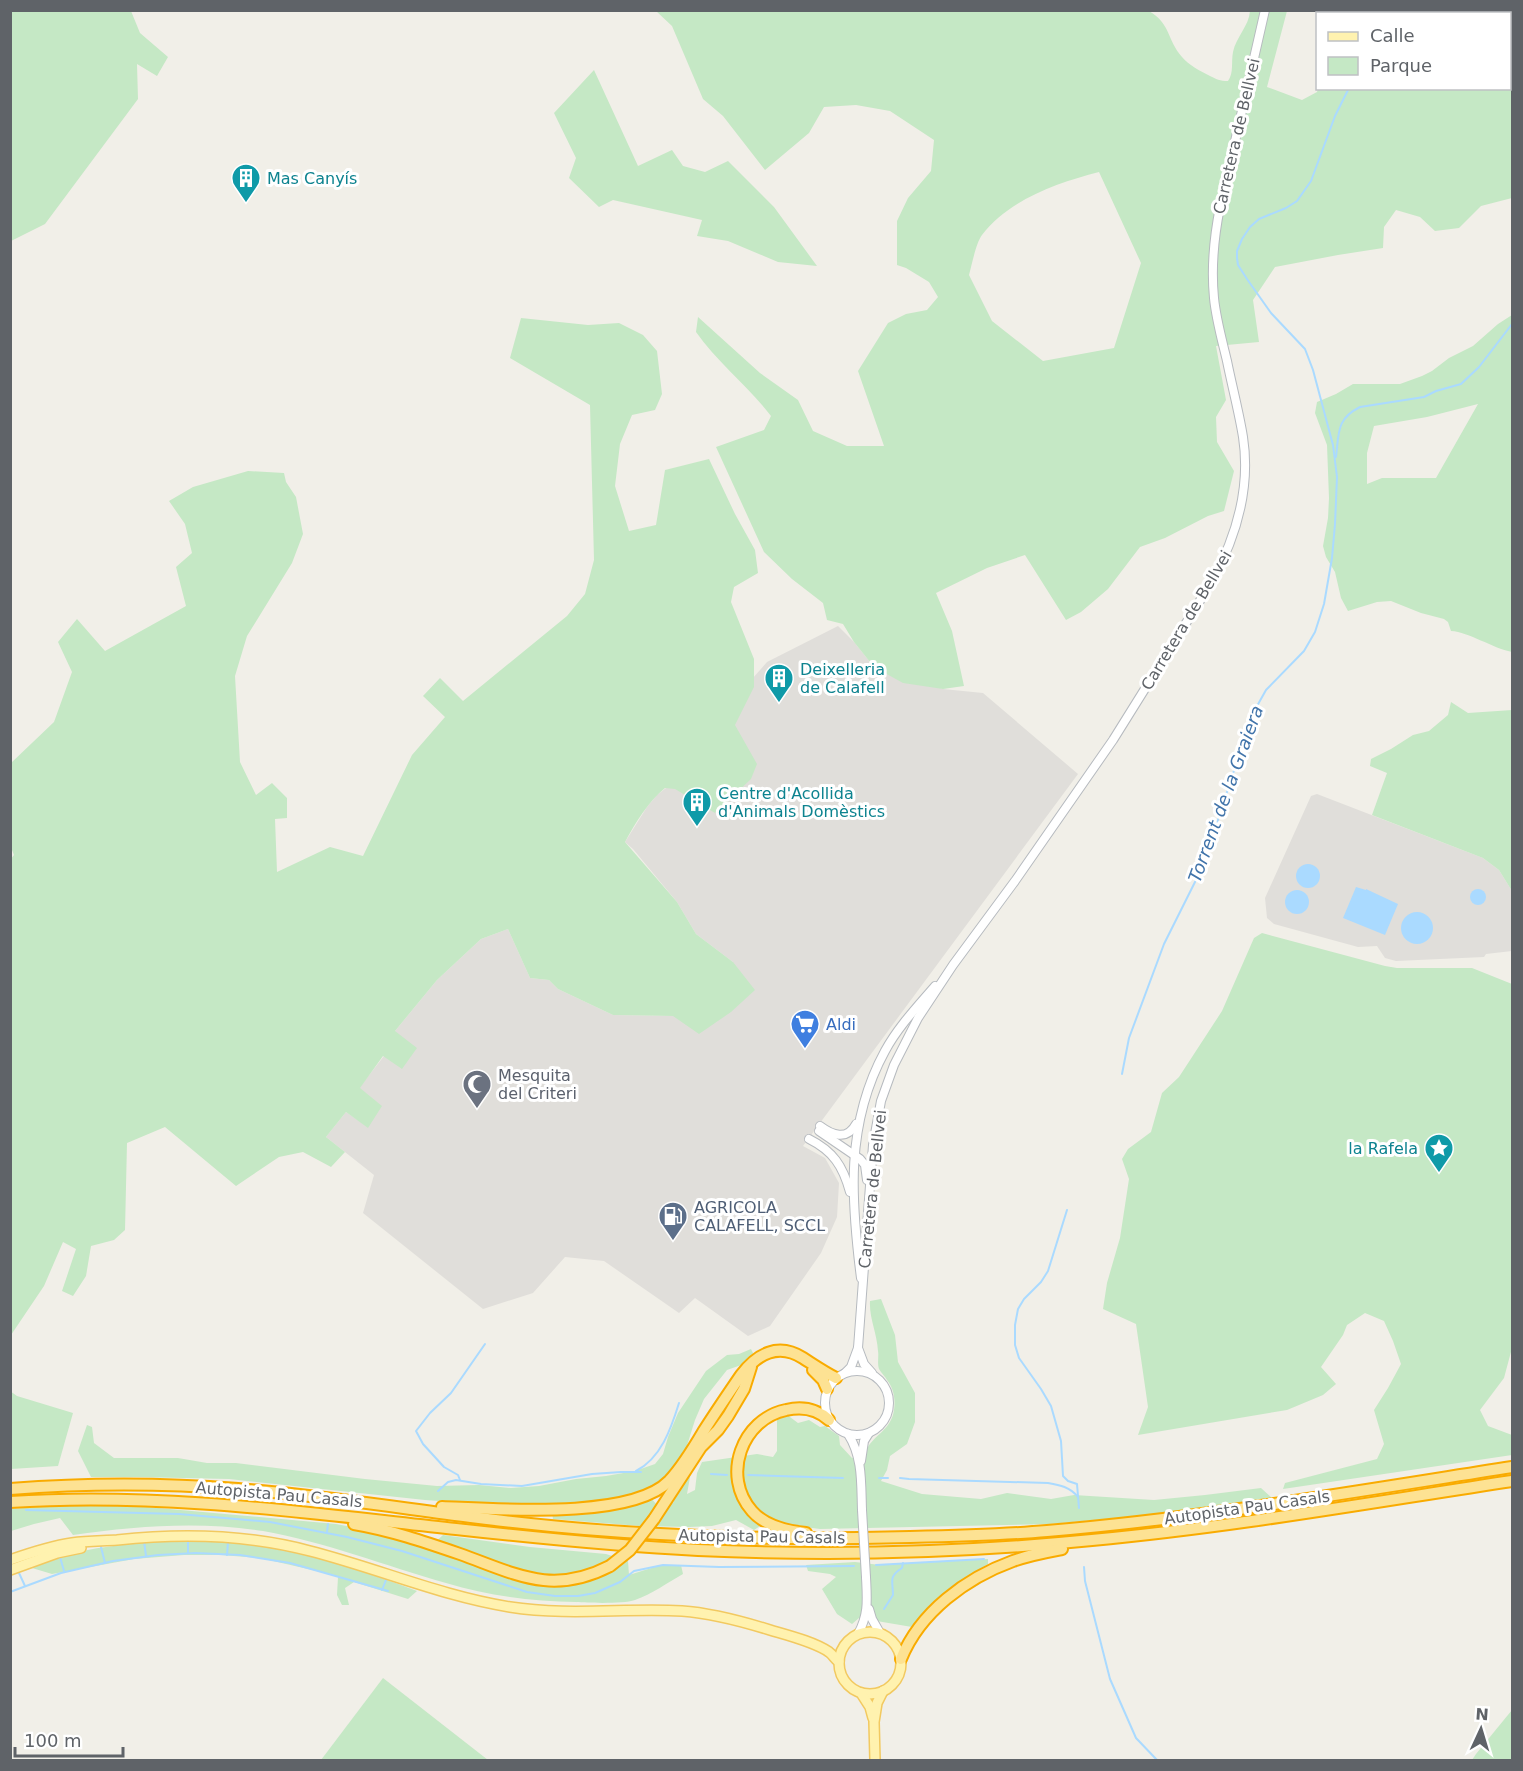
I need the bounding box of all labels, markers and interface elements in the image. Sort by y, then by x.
legend [1316,12,1511,90]
text: Calle [1370,25,1415,46]
text: Parque [1370,55,1432,76]
street label: Carretera de Bellvei [1209,56,1264,216]
building icon: Mas Canyís [230,162,262,204]
place label: Mas Canyís [267,169,357,188]
street label: Carretera de Bellvei [1137,547,1236,694]
place label: Deixelleria de Calafell [800,660,885,697]
building icon: Deixelleria de Calafell [763,662,795,704]
water label: Torrent de la Graiera [1184,703,1267,885]
place label: Centre d'Acollida d'Animals Domèstics [718,784,885,821]
building icon: Centre d'Acollida d'Animals Domèstics [681,786,713,828]
supermarket icon: Aldi [789,1008,821,1050]
place label: Aldi [826,1015,856,1034]
place label: Mesquita del Criteri [498,1066,577,1103]
mosque icon: Mesquita del Criteri [461,1068,493,1110]
street label: Carretera de Bellvei [855,1109,890,1269]
place icon: la Rafela [1423,1132,1455,1174]
place label: la Rafela [1348,1139,1418,1158]
place label: AGRICOLA CALAFELL, SCCL [694,1198,825,1235]
fuel station icon: AGRICOLA CALAFELL, SCCL [657,1200,689,1242]
street label: Autopista Pau Casals [195,1478,363,1511]
street label: Autopista Pau Casals [1163,1486,1331,1529]
street label: Autopista Pau Casals [678,1526,846,1547]
north arrow [1451,1699,1511,1759]
text: N [1475,1705,1489,1724]
scale bar [15,1720,123,1758]
text: 100 m [24,1730,82,1751]

